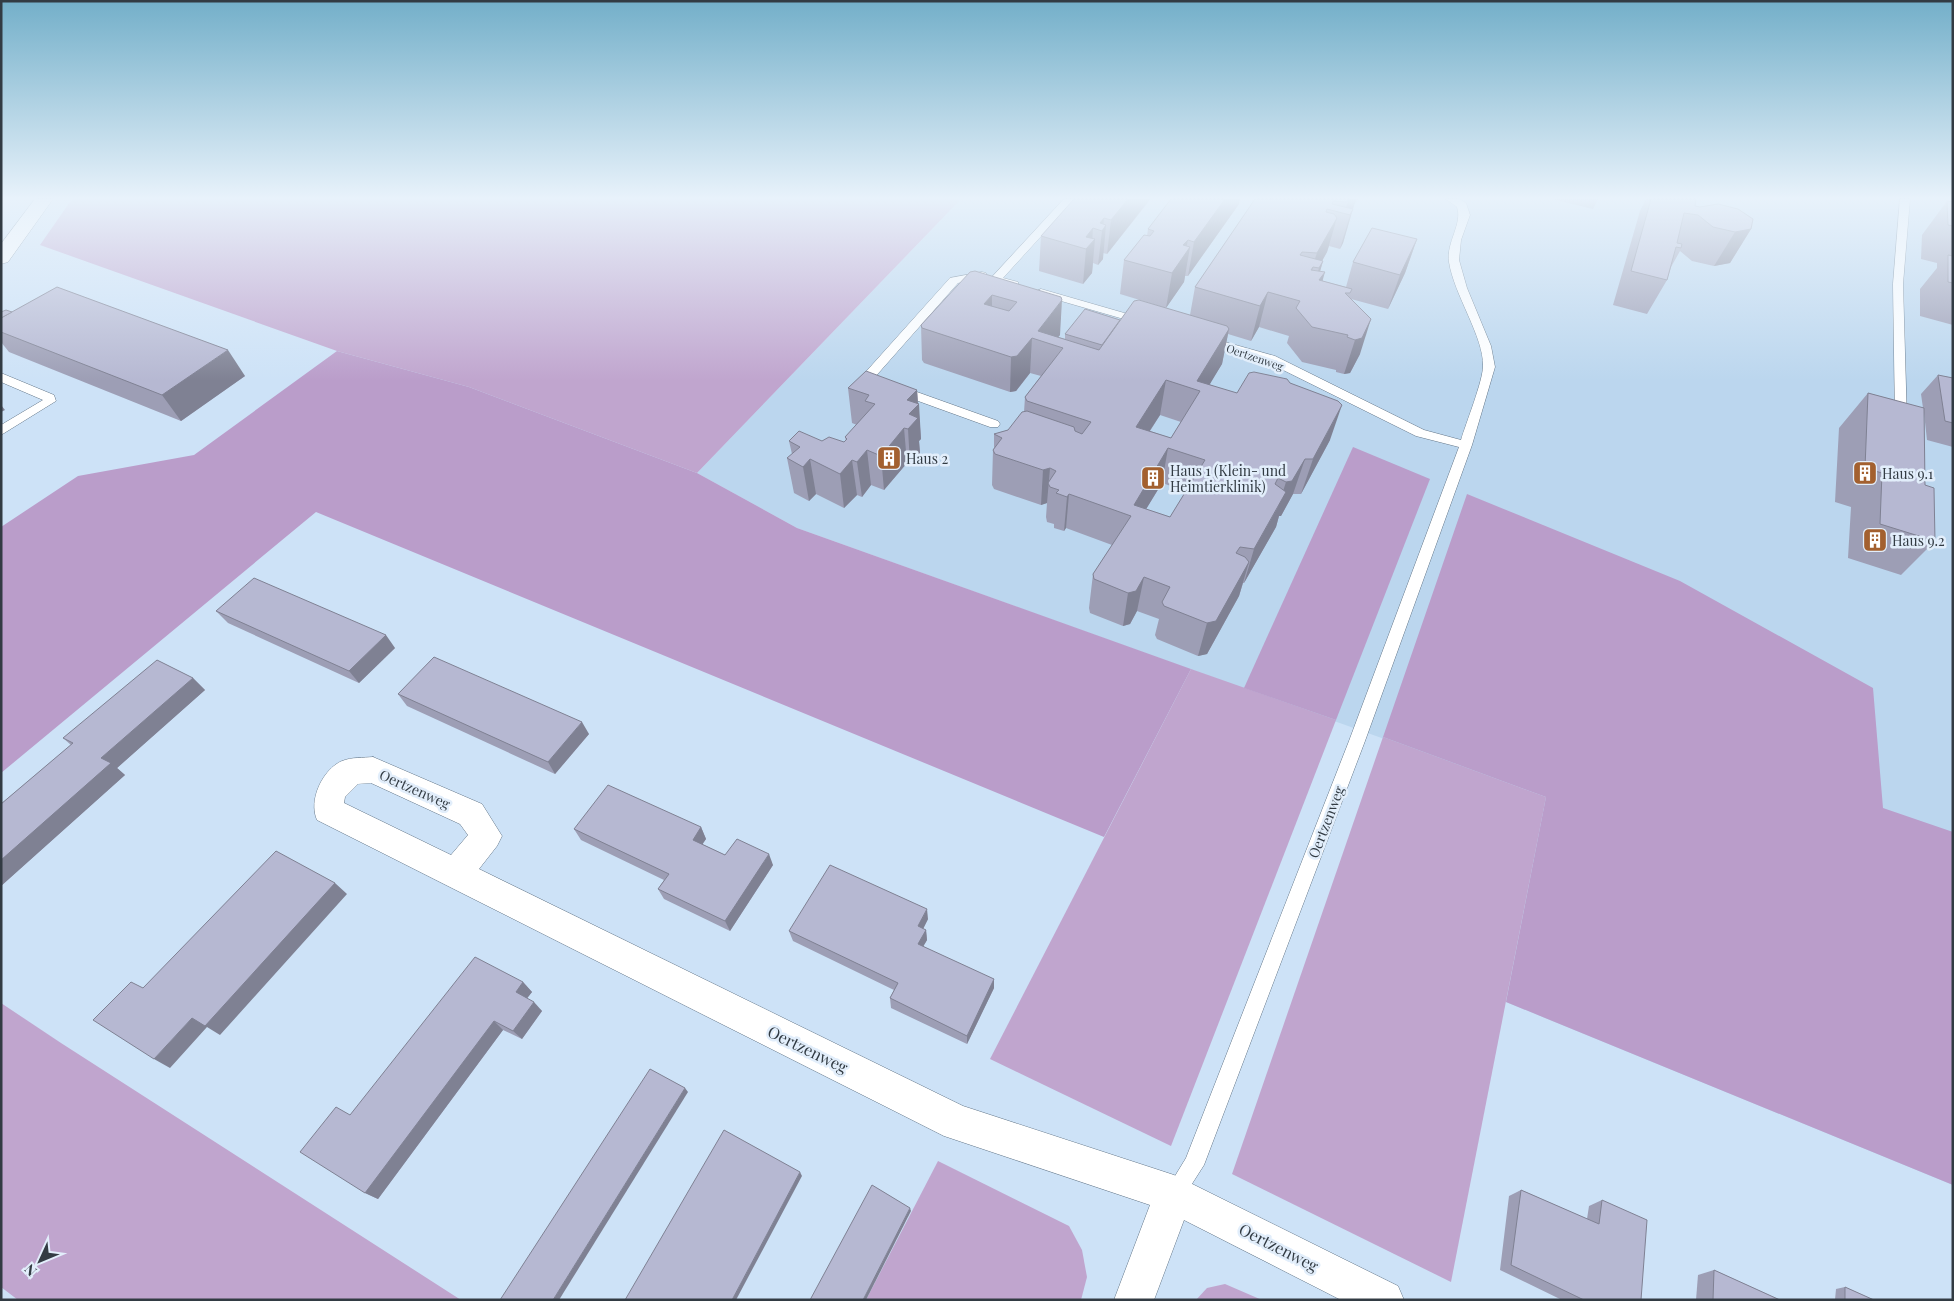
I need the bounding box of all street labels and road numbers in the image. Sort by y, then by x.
street label: Oertzenweg [1224,340,1286,374]
street label: Oertzenweg [377,765,454,813]
street label: Oertzenweg [1304,783,1349,861]
street label: Oertzenweg [764,1021,852,1078]
street label: Oertzenweg [1236,1218,1323,1276]

